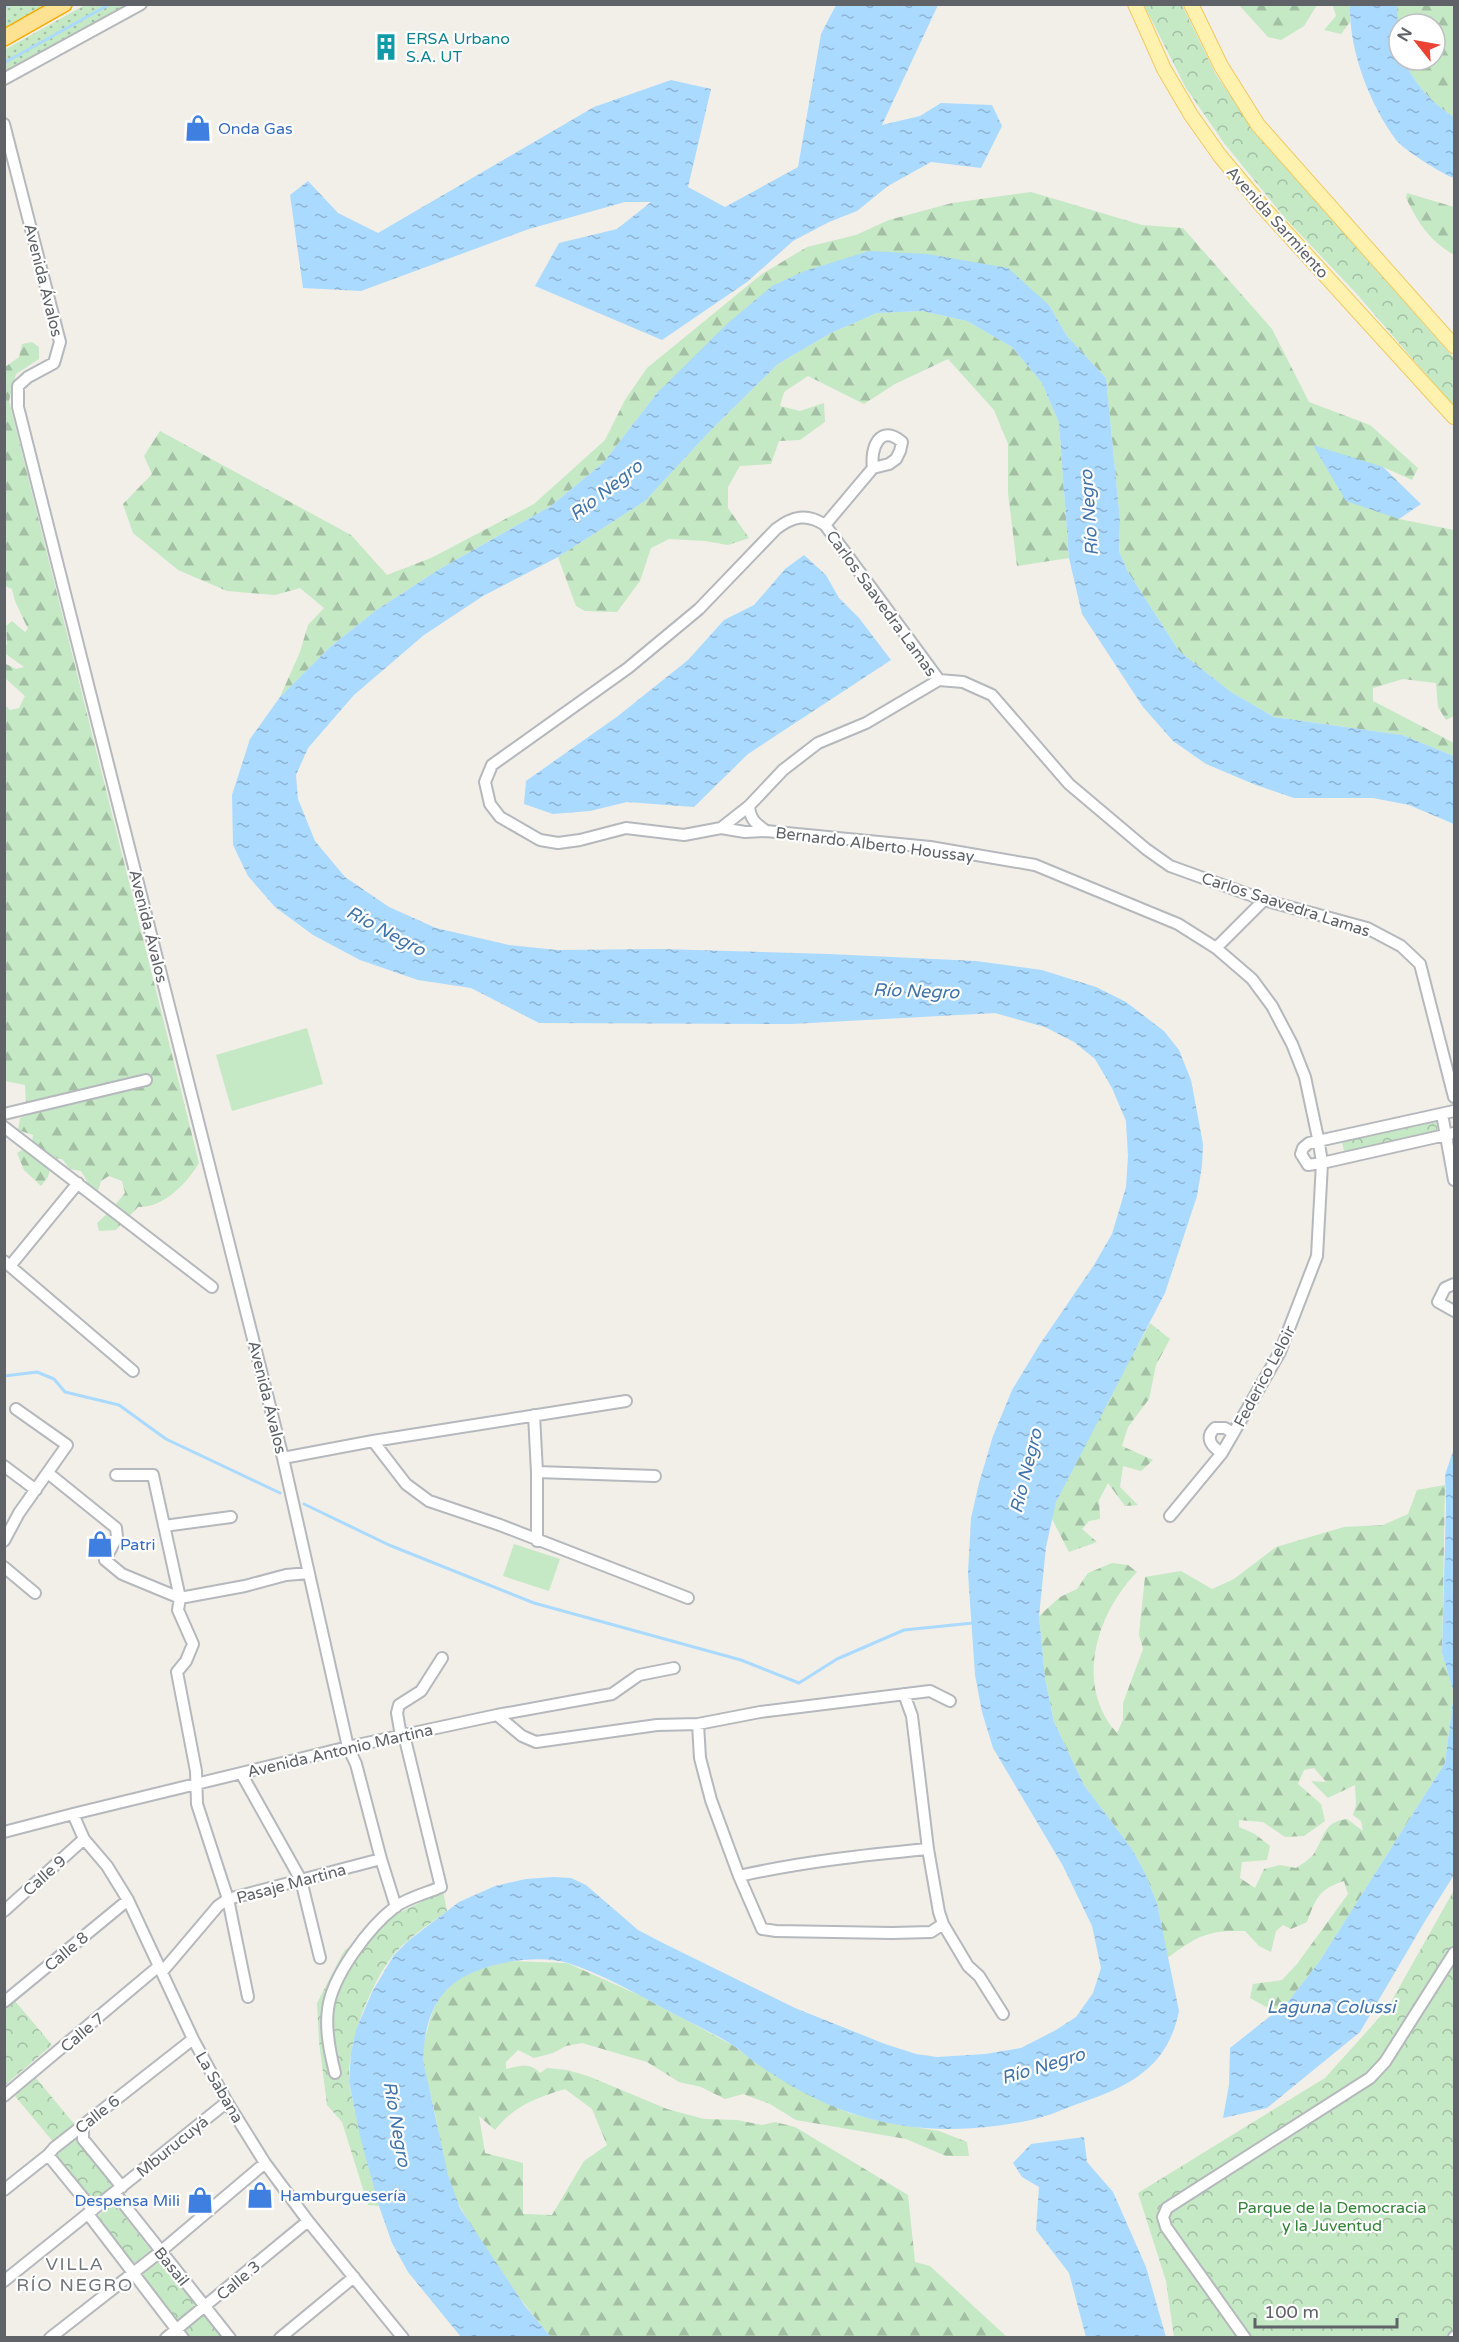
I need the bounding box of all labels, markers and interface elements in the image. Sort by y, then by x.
north arrow [1387,12,1447,72]
text: N [1393,24,1417,45]
place label: ERSA Urbano S.A. UT [406,29,510,67]
building icon: ERSA Urbano S.A. UT [371,32,401,62]
shop icon: Onda Gas [183,113,213,143]
place label: Onda Gas [218,119,293,139]
street label: Avenida Sarmiento [1222,163,1333,283]
street label: Avenida Ávalos [19,222,67,339]
water label: Río Negro [565,454,648,525]
water label: Río Negro [1075,468,1103,557]
street label: Carlos Saavedra Lamas [821,527,941,681]
street label: Bernardo Alberto Houssay [774,823,976,867]
street label: Avenida Ávalos [124,868,172,985]
street label: Carlos Saavedra Lamas [1199,868,1372,942]
water label: Río Negro [343,901,430,961]
water label: Río Negro [873,979,961,1004]
street label: Federico Leloir [1230,1322,1300,1431]
street label: Avenida Ávalos [243,1339,291,1456]
water label: Río Negro [1005,1425,1047,1516]
shop icon: Patri [85,1529,115,1559]
place label: Patri [120,1535,155,1555]
street label: Avenida Antonio Martina [245,1720,435,1782]
street label: Calle 9 [19,1851,70,1900]
street label: Pasaje Martina [234,1860,348,1908]
street label: Calle 8 [41,1928,93,1976]
water label: Laguna Colussi [1267,1996,1398,2018]
street label: Calle 7 [57,2009,109,2057]
water label: Río Negro [999,2043,1088,2089]
street label: La Sabana [191,2048,248,2127]
water label: Río Negro [379,2080,416,2169]
street label: Calle 6 [71,2091,124,2138]
street label: Mburucuyá [133,2112,213,2182]
shop icon: Hamburguesería [245,2180,275,2210]
shop icon: Despensa Mili [185,2185,215,2215]
place label: Hamburguesería [280,2186,406,2206]
place label: Despensa Mili [75,2191,180,2211]
park label: Parque de la Democracia y la Juventud [1237,2198,1427,2236]
street label: Basail [149,2243,193,2290]
district label: VILLA RÍO NEGRO [16,2253,134,2296]
street label: Calle 3 [213,2257,265,2305]
scale bar [1255,2291,1398,2329]
text: 100 m [1264,2301,1319,2323]

